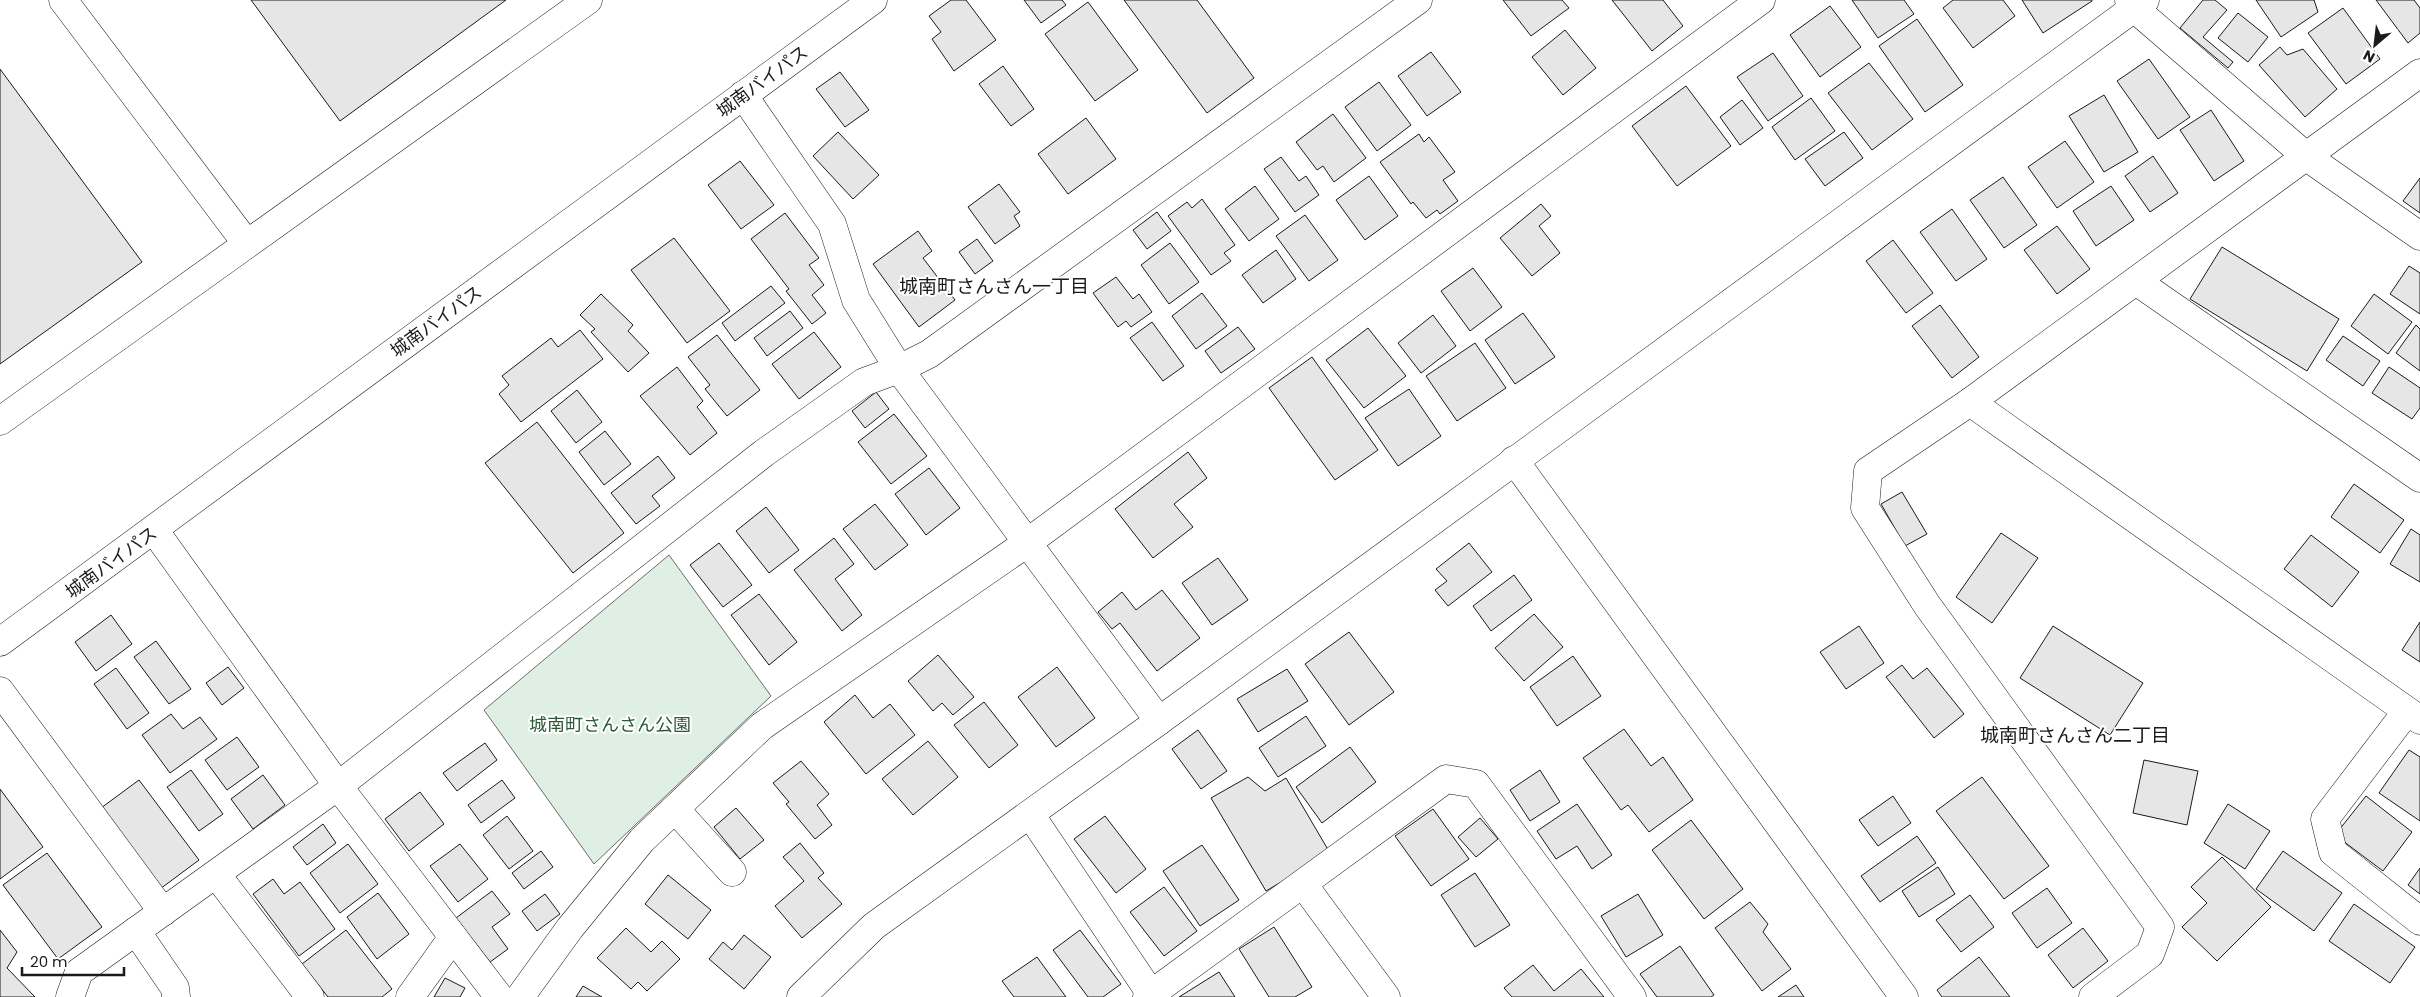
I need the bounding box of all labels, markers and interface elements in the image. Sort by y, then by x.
north arrow [2350,20,2400,70]
street label: 城南バイパス [711,39,813,123]
text: N [2360,45,2378,68]
district label: 城南町さんさん一丁目 [899,273,1089,300]
street label: 城南バイパス [385,279,487,363]
street label: 城南バイパス [60,520,162,604]
park label: 城南町さんさん公園 [529,712,691,737]
district label: 城南町さんさん二丁目 [1980,722,2170,749]
scale bar [22,944,125,976]
text: 20 m [30,951,68,972]

